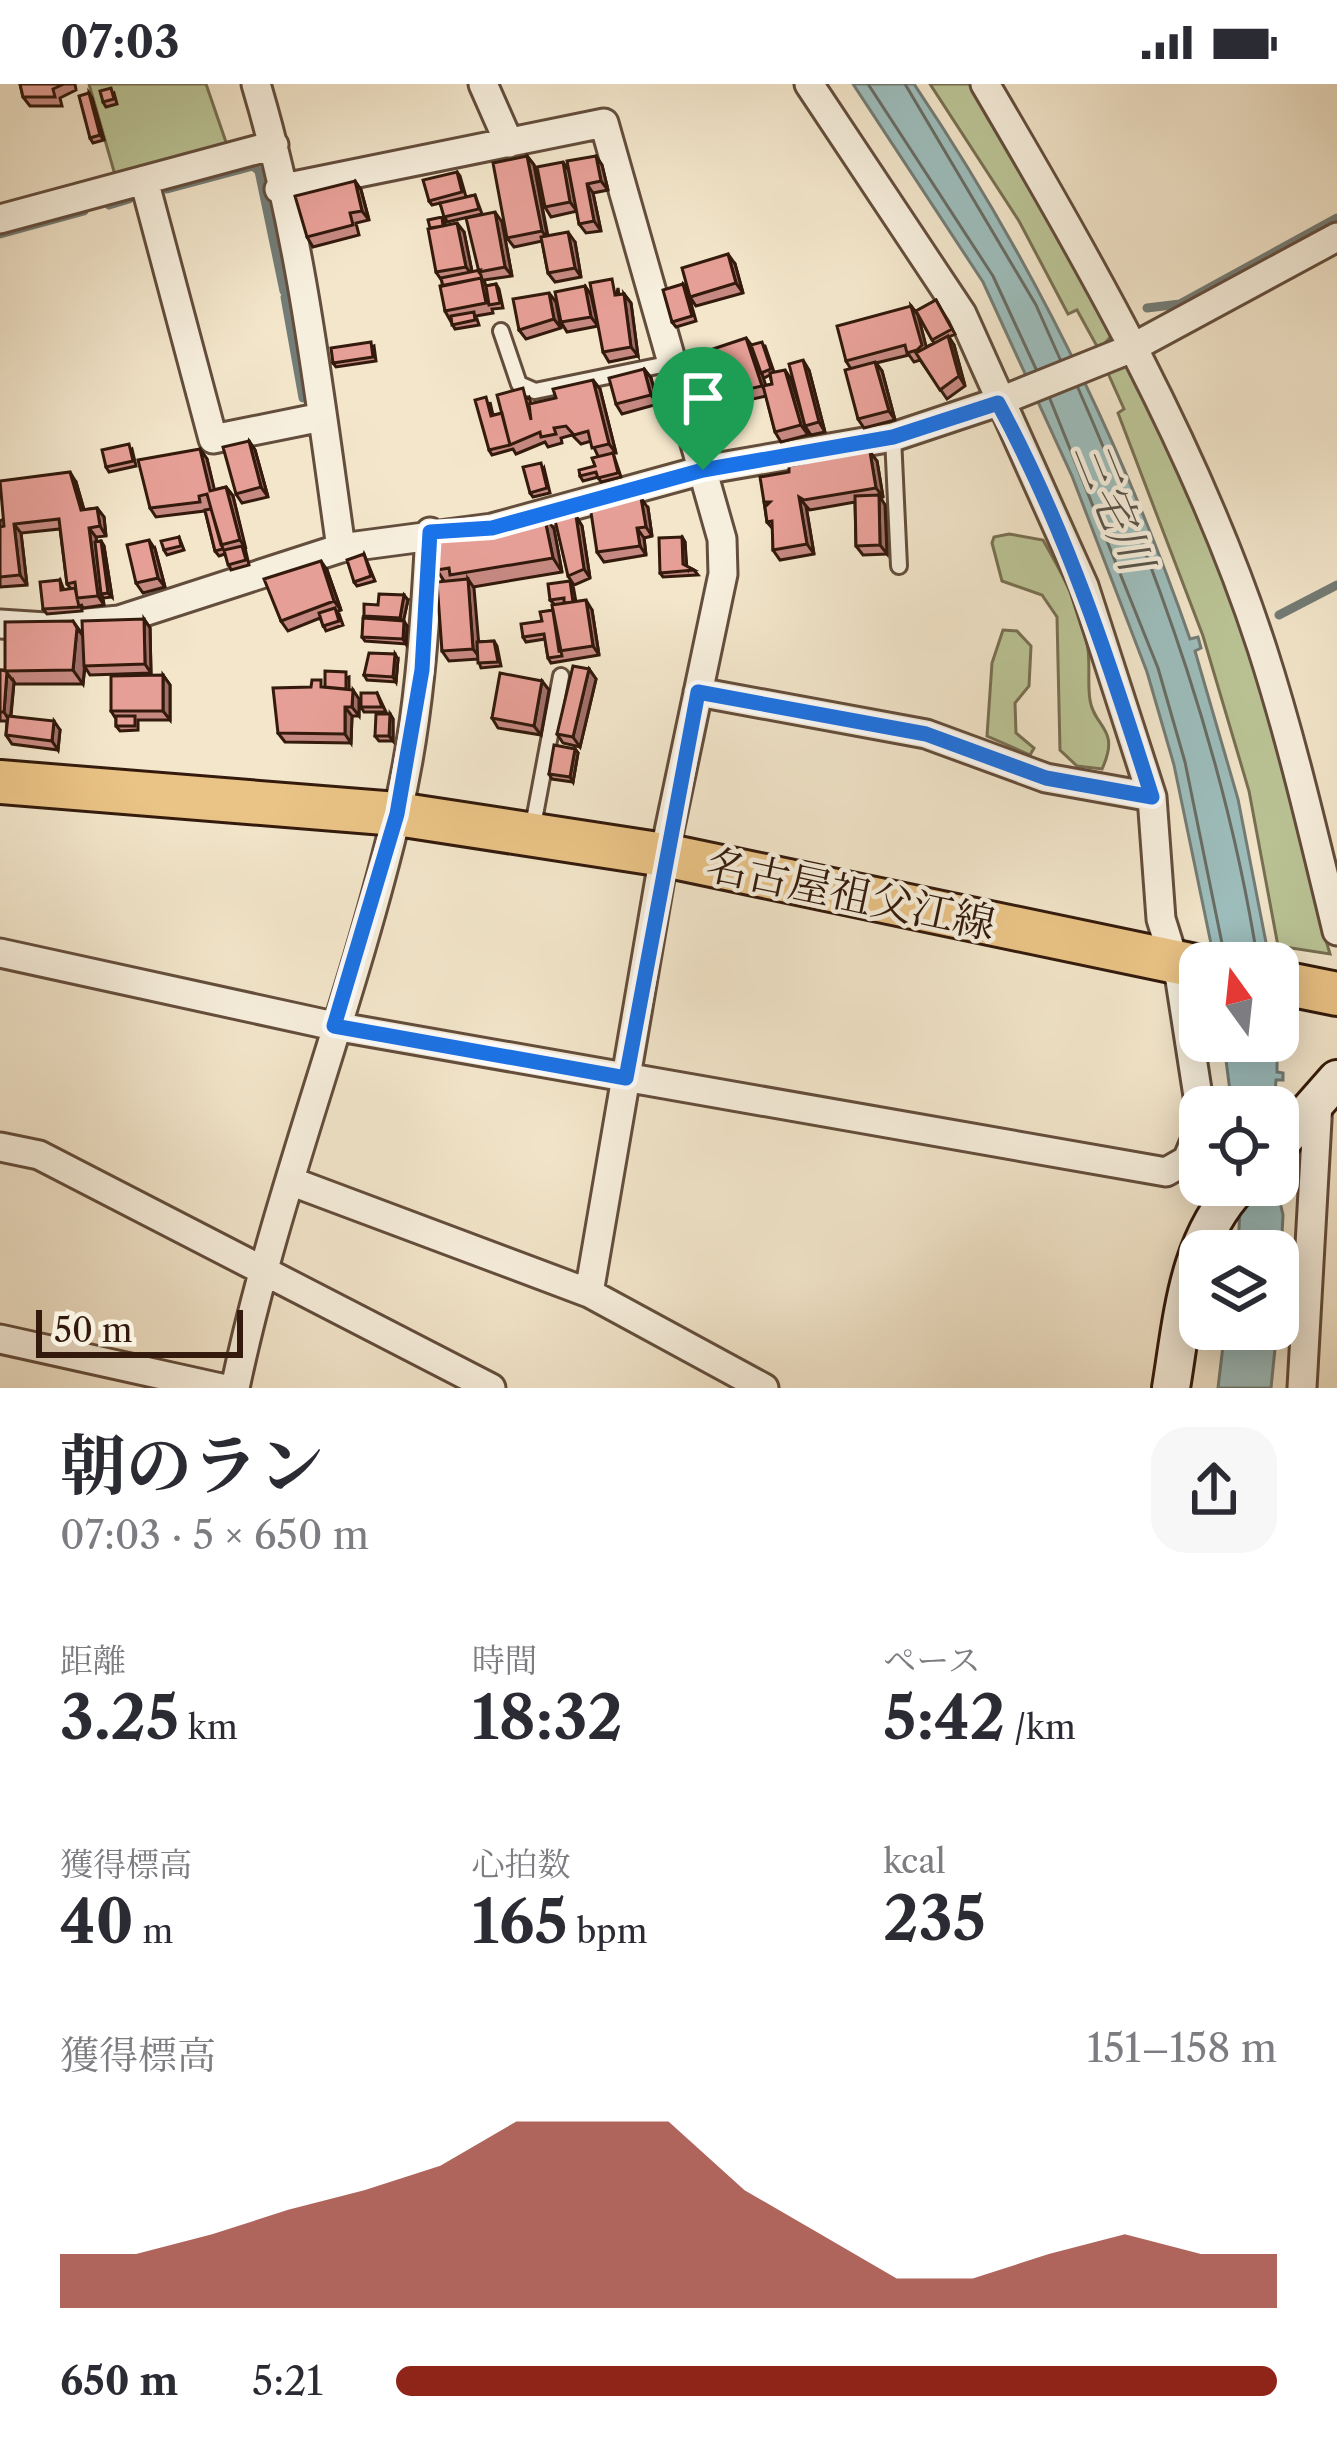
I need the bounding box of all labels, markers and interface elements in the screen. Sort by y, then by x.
text: 07:03 [60,14,180,70]
pin [652,347,754,470]
icon: arrive [670,365,736,431]
water label: 三宅川 [1063,433,1167,584]
street label: 名古屋祖父江線 [702,838,1000,950]
north arrow [1179,942,1299,1062]
map controls [1179,942,1299,1350]
button: locate [1179,1086,1299,1206]
button: layers [1179,1230,1299,1350]
scale bar [36,1304,243,1357]
text: 50 m [54,1310,132,1351]
text: 朝のラン [60,1425,324,1506]
button: share [1151,1427,1277,1553]
text: 07:03 · 5 × 650 m [60,1511,369,1559]
text: 距離 [60,1640,126,1681]
text: 時間 [472,1640,538,1681]
text: ペース [883,1640,981,1681]
text: 3.25 [60,1681,179,1755]
text: 18:32 [472,1681,623,1755]
text: 5:42 [883,1681,1005,1755]
text: km [179,1707,238,1748]
text: /km [1005,1707,1076,1748]
text: kcal [883,1841,946,1882]
text: 獲得標高 [60,1844,192,1885]
text: 心拍数 [472,1844,571,1885]
text: 235 [883,1882,986,1956]
text: 40 [60,1885,134,1959]
text: 165 [472,1885,568,1959]
text: m [134,1911,173,1952]
text: bpm [568,1911,647,1952]
text: 151–158 m [1087,2024,1277,2072]
text: 獲得標高 [60,2031,216,2079]
text: 650 m [60,2357,178,2405]
text: 5:21 [252,2357,323,2405]

